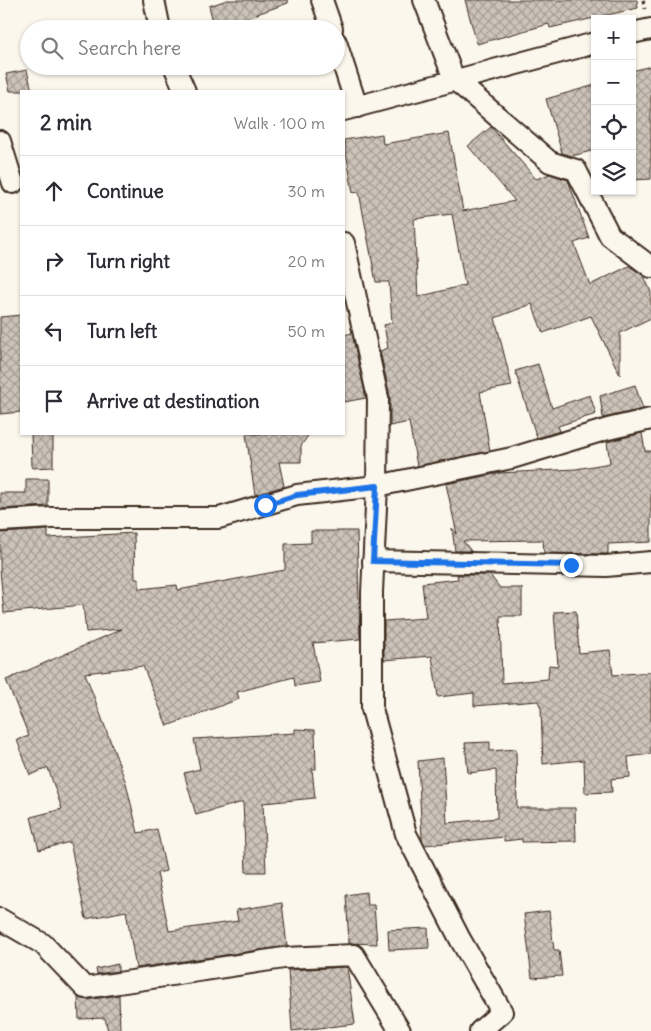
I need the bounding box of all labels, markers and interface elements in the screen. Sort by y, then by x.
map controls [591,15,636,195]
button: + [591,15,636,60]
search box [20,20,345,75]
icon: search [38,34,66,62]
text: Search here [78,36,181,60]
button: − [591,60,636,105]
button: locate [591,105,636,150]
text: 2 min [40,109,92,136]
text: Walk · 100 m [234,113,325,133]
button: layers [591,150,636,195]
icon: ahead [40,177,68,205]
text: Continue [87,179,164,203]
text: 30 m [288,181,325,201]
icon: right [40,247,68,275]
text: Turn right [87,249,170,273]
text: 20 m [288,251,325,271]
icon: left [40,317,68,345]
text: Turn left [87,319,157,343]
text: 50 m [287,321,325,341]
icon: arrive [40,387,68,415]
text: Arrive at destination [87,389,260,413]
route start [254,494,277,517]
route end [560,554,583,577]

